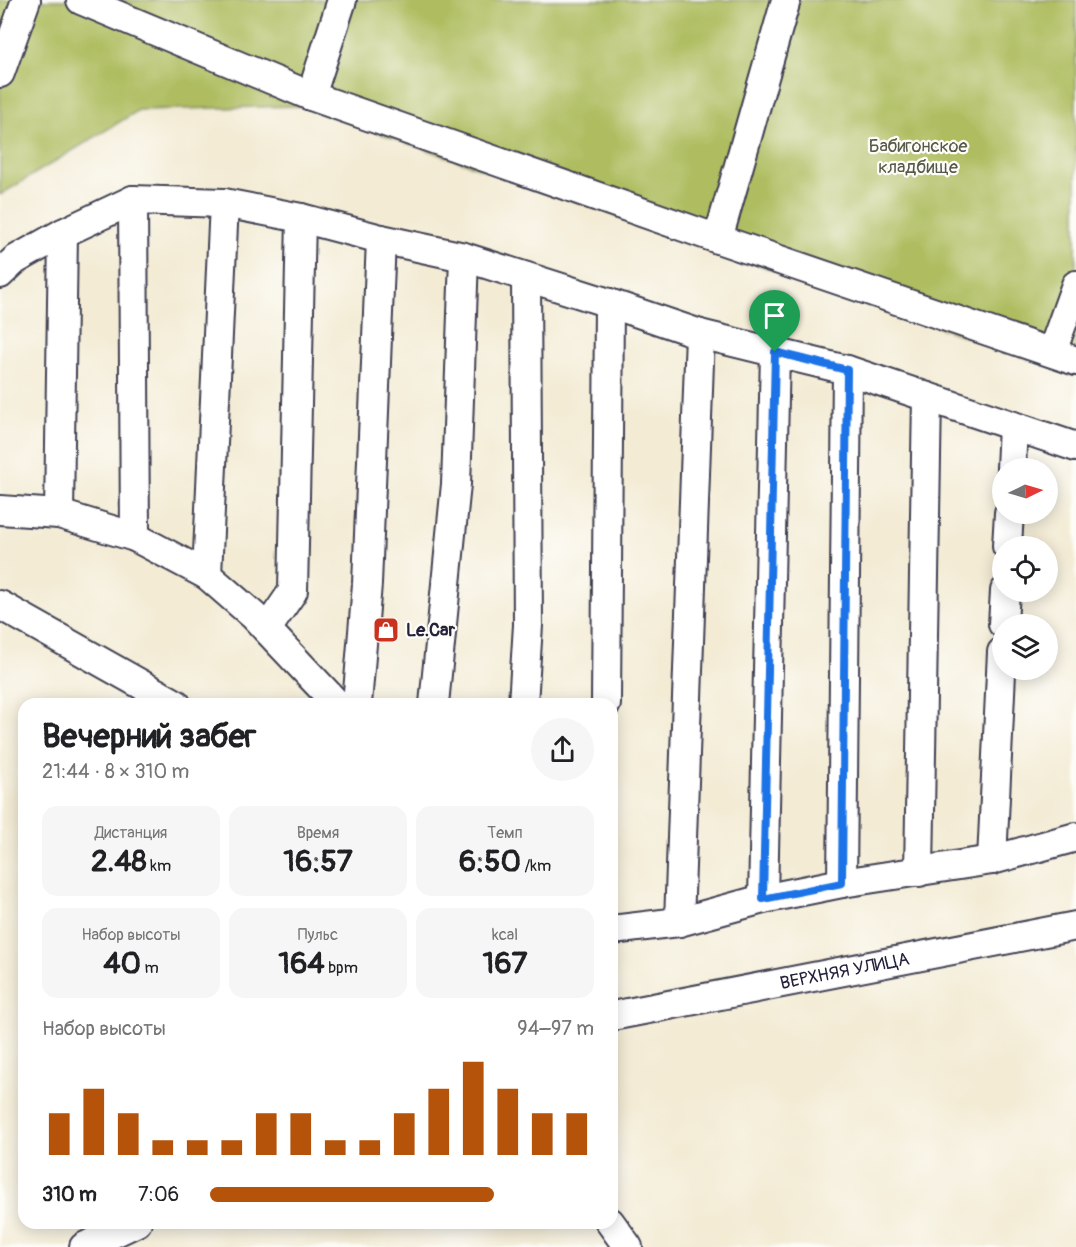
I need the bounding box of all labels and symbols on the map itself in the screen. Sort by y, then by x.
park label: Бабигонское кладбище [869,135,967,179]
pin [749,290,800,352]
north arrow [992,458,1058,524]
shop icon: Le.Car [371,615,401,645]
place label: Le.Car [406,619,455,642]
street label: ВЕРХНЯЯ УЛИЦА [778,948,912,995]

